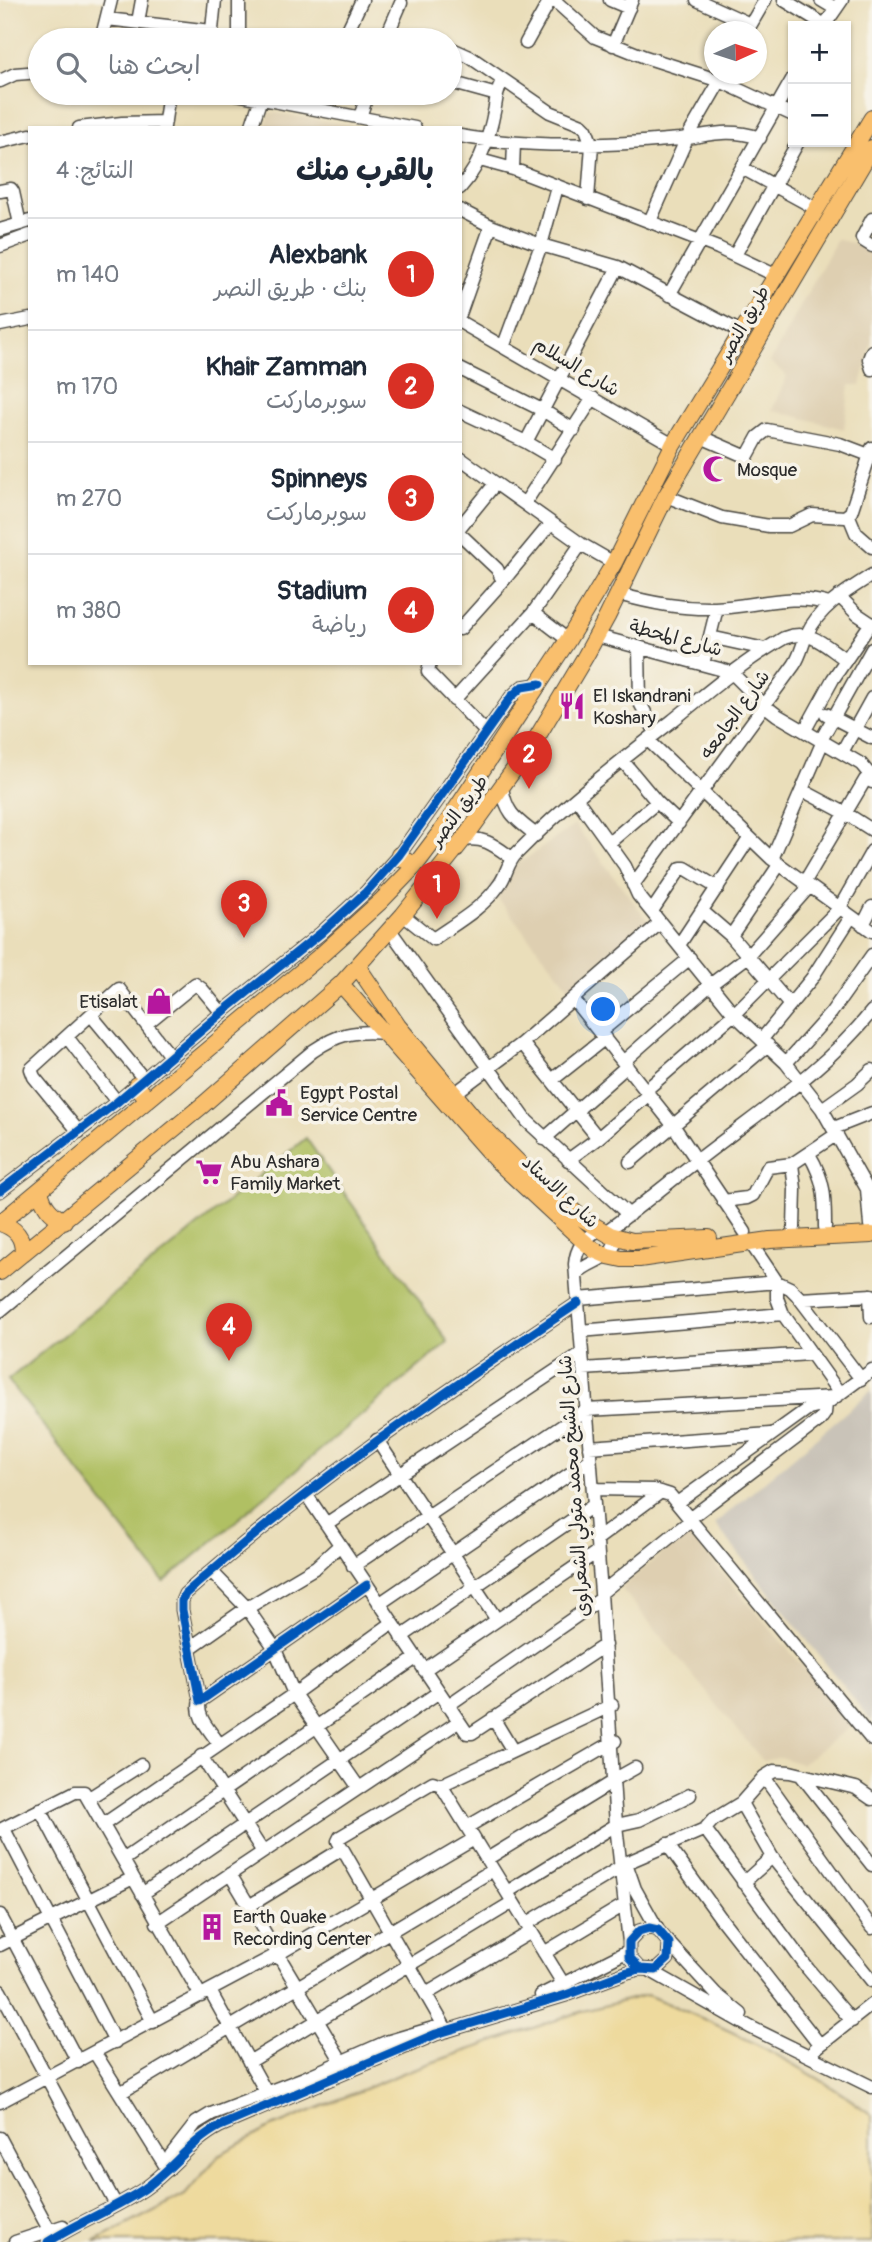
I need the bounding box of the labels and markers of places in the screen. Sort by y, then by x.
mosque icon: Mosque [701,454,731,484]
place label: Mosque [737,458,798,482]
place label: El Iskandrani Koshary [593,684,691,730]
restaurant icon: El Iskandrani Koshary [557,691,587,721]
pin: 2 [506,731,552,789]
pin: 1 [414,861,460,919]
pin: 3 [221,880,267,938]
shop icon: Etisalat [144,986,174,1016]
place label: Etisalat [79,990,138,1014]
place label: Egypt Postal Service Centre [300,1081,418,1127]
public building icon: Egypt Postal Service Centre [264,1088,294,1118]
place label: Abu Ashara Family Market [230,1150,341,1196]
supermarket icon: Abu Ashara Family Market [194,1157,224,1187]
pin: 4 [206,1303,252,1361]
place label: Earth Quake Recording Center [233,1905,372,1951]
building icon: Earth Quake Recording Center [197,1912,227,1942]

